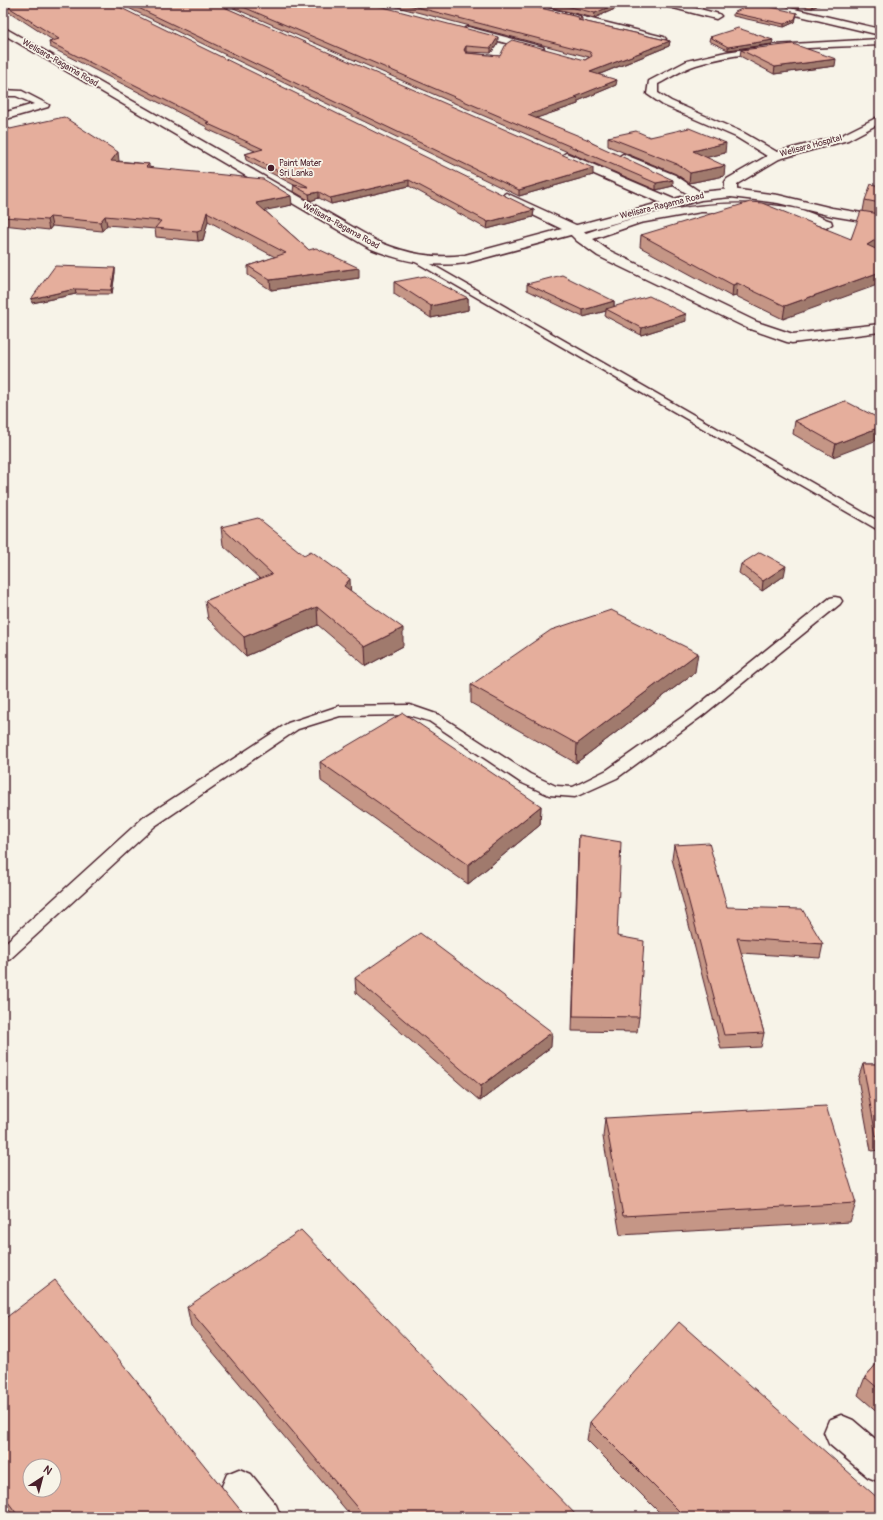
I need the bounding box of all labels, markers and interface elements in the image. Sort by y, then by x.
street label: Welisara-Ragama Road [20,37,100,89]
street label: Welisara Hospital [779,132,843,160]
place label: Paint Mater Sri Lanka [279,158,322,179]
marker: Paint Mater Sri Lanka [266,163,276,173]
street label: Welisara-Ragama Road [619,190,705,222]
street label: Welisara-Ragama Road [301,200,381,252]
north arrow [22,1458,62,1498]
text: N [41,1463,55,1478]

